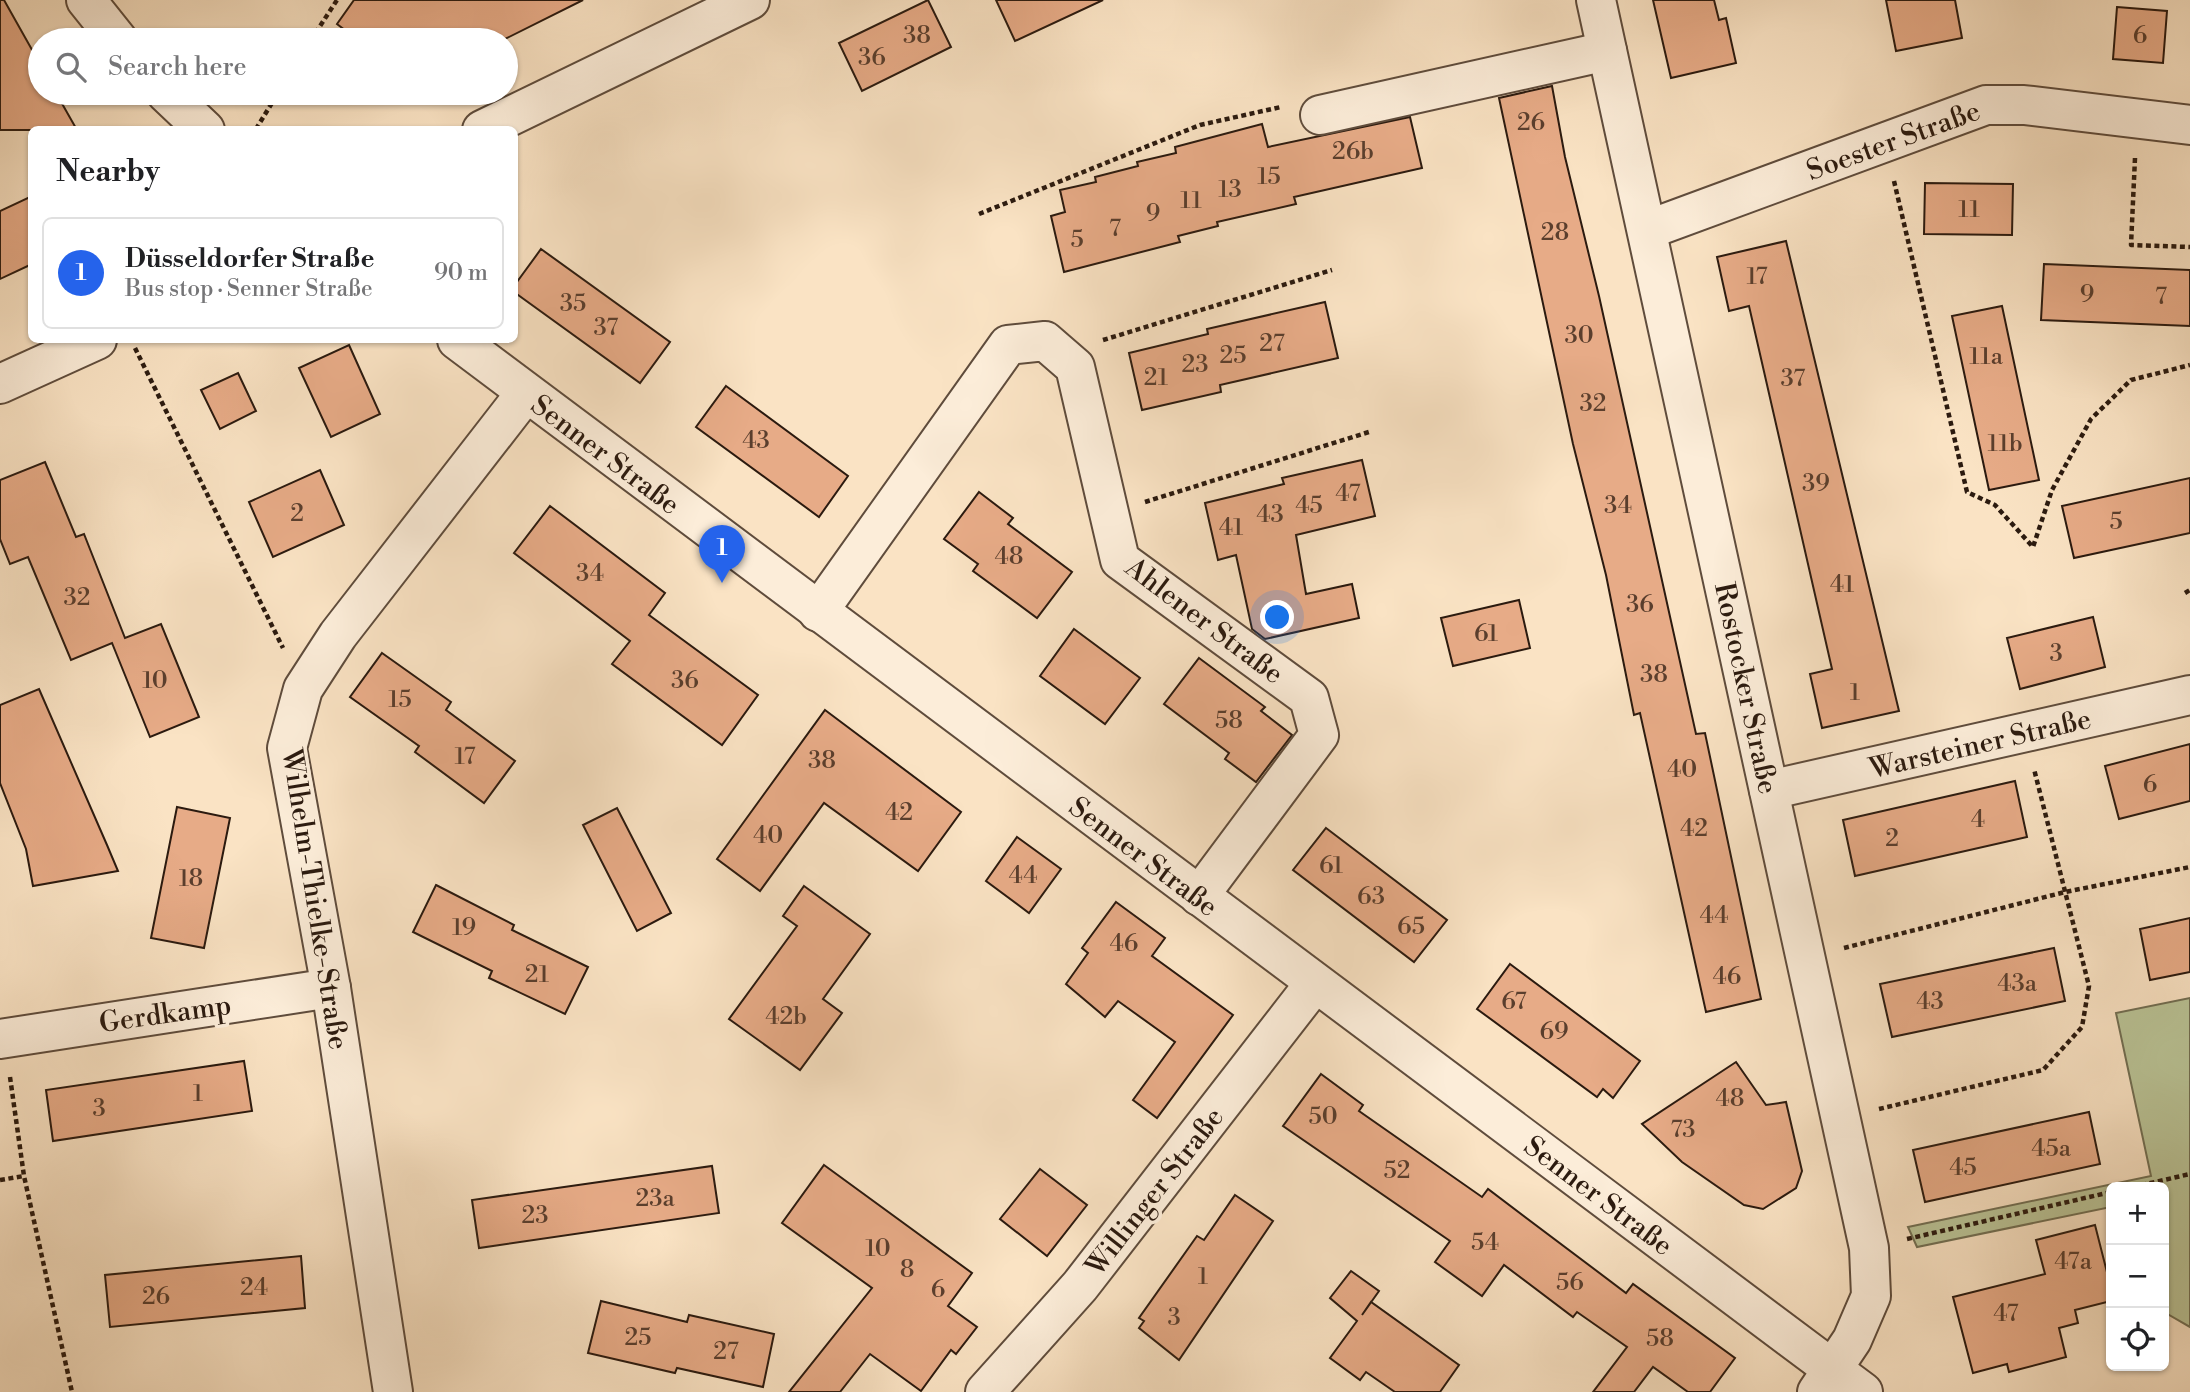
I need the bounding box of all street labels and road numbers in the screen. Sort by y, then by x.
street label: Soester Straße [1802,94,1985,189]
street label: Senner Straße [524,388,687,523]
street label: Ahlener Straße [1117,550,1290,692]
street label: Rostocker Straße [1706,579,1785,797]
street label: Warsteiner Straße [1865,702,2094,787]
street label: Wilhelm-Thielke-Straße [273,745,356,1052]
street label: Senner Straße [1062,790,1225,925]
street label: Gerdkamp [97,988,233,1041]
street label: Willinger Straße [1078,1101,1232,1284]
street label: Senner Straße [1517,1129,1680,1264]

